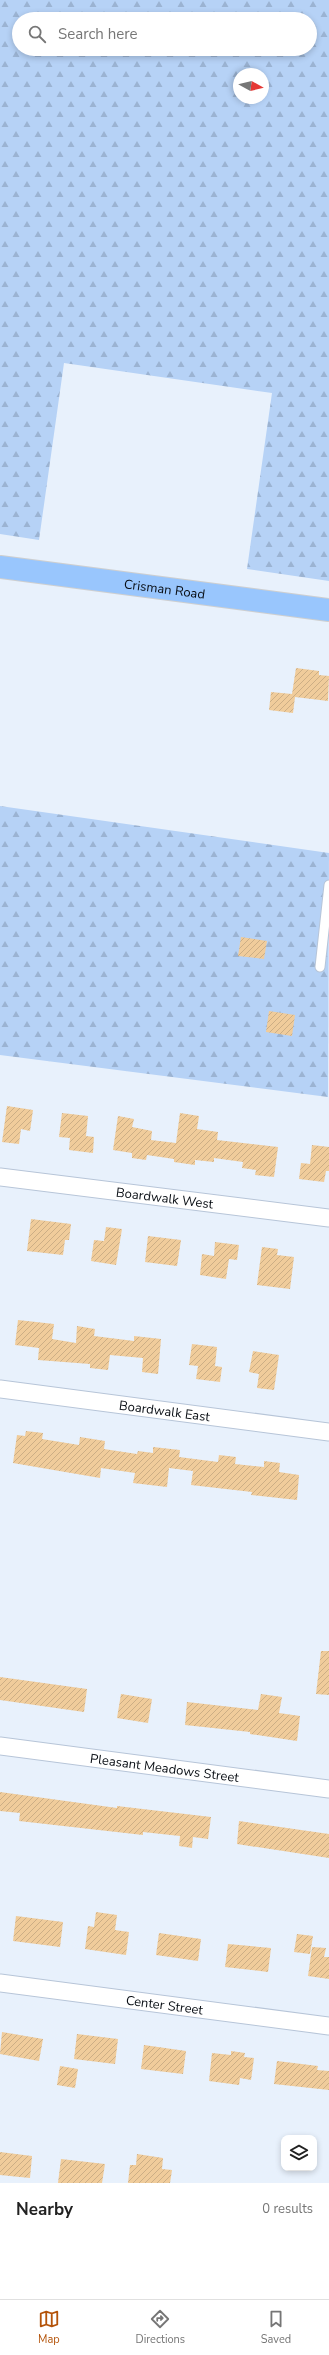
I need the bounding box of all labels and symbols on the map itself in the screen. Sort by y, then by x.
north arrow [233,68,269,104]
street label: Crisman Road [123,575,206,604]
street label: Boardwalk West [115,1184,215,1214]
street label: Boardwalk East [118,1397,212,1426]
street label: Pleasant Meadows Street [89,1750,240,1787]
street label: Center Street [125,1992,205,2020]

